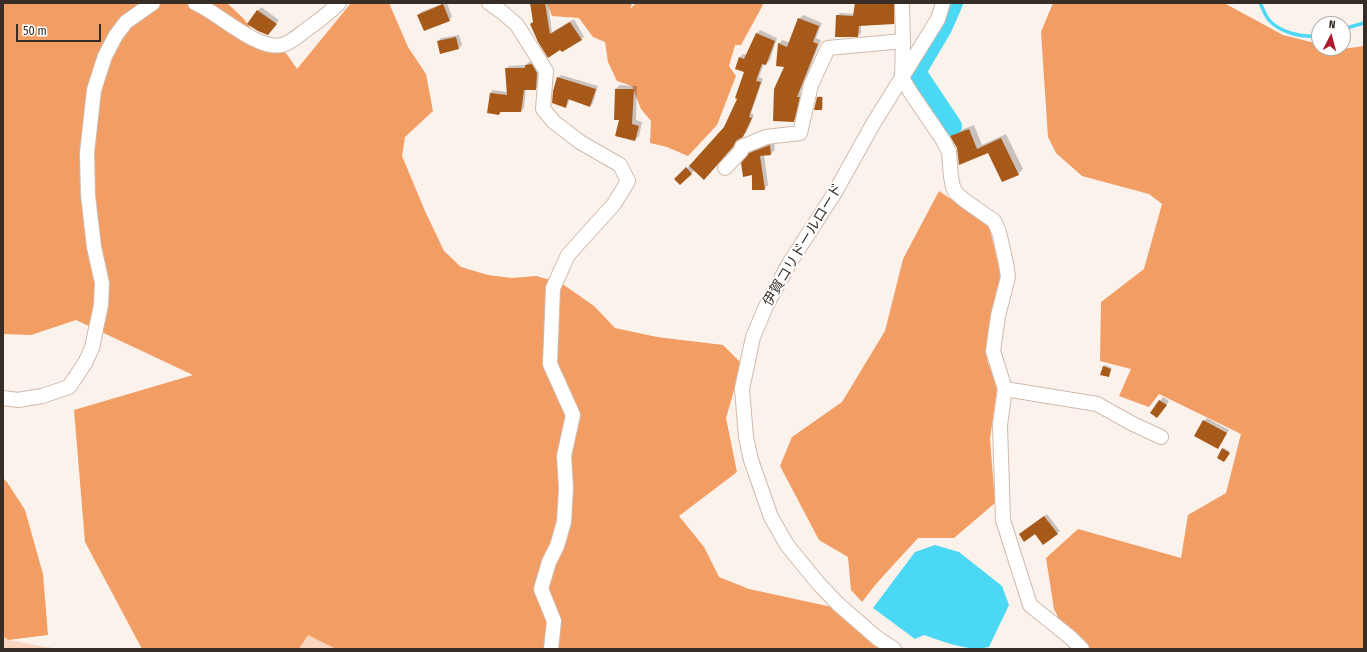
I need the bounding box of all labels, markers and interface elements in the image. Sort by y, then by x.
scale bar [18,16,103,42]
north arrow [1311,16,1351,56]
text: N [1328,18,1336,31]
text: 50 m [23,24,47,38]
street label: 伊賀コリドールロード [760,181,846,309]

